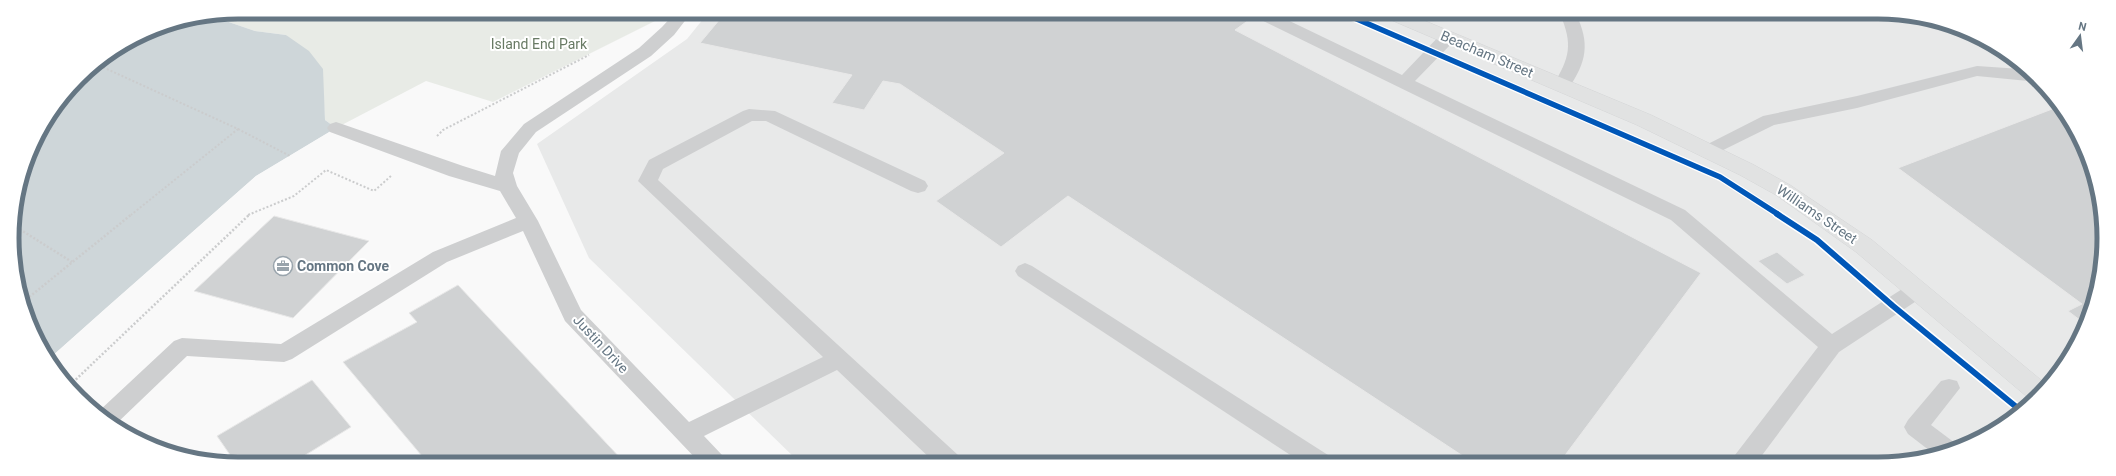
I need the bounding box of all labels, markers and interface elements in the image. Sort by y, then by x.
north arrow [2060,16,2100,56]
text: N [2077,20,2088,34]
street label: Beacham Street [1438,27,1536,81]
park label: Island End Park [491,36,588,52]
street label: Williams Street [1774,181,1861,247]
office icon: Common Cove [272,255,294,277]
place label: Common Cove [297,258,390,274]
street label: Justin Drive [570,312,632,376]

